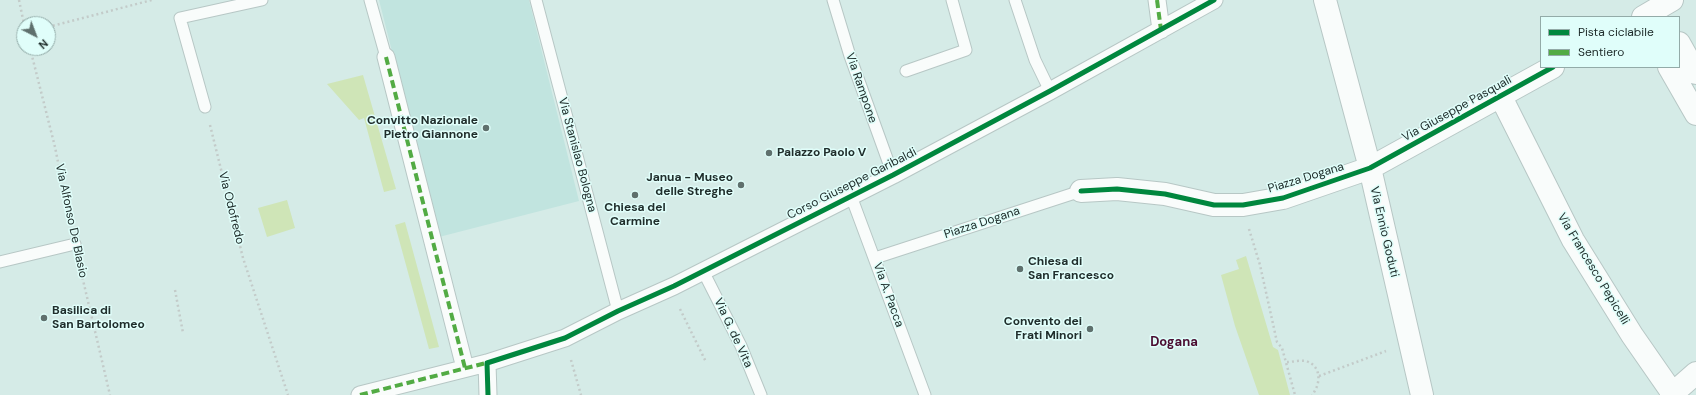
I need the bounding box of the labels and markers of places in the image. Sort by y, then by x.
place label: Convitto Nazionale Pietro Giannone [367,114,478,142]
marker: Convitto Nazionale Pietro Giannone [481,123,491,133]
place label: Palazzo Paolo V [777,146,866,160]
marker: Palazzo Paolo V [764,148,774,158]
place label: Janua - Museo delle Streghe [646,171,733,199]
marker: Janua - Museo delle Streghe [736,180,746,190]
marker: Chiesa del Carmine [630,190,640,200]
place label: Chiesa del Carmine [604,201,666,229]
place label: Chiesa di San Francesco [1028,255,1114,283]
marker: Chiesa di San Francesco [1015,264,1025,274]
place label: Basilica di San Bartolomeo [52,304,145,332]
marker: Basilica di San Bartolomeo [39,313,49,323]
place label: Convento dei Frati Minori [1004,315,1082,343]
marker: Convento dei Frati Minori [1085,324,1095,334]

